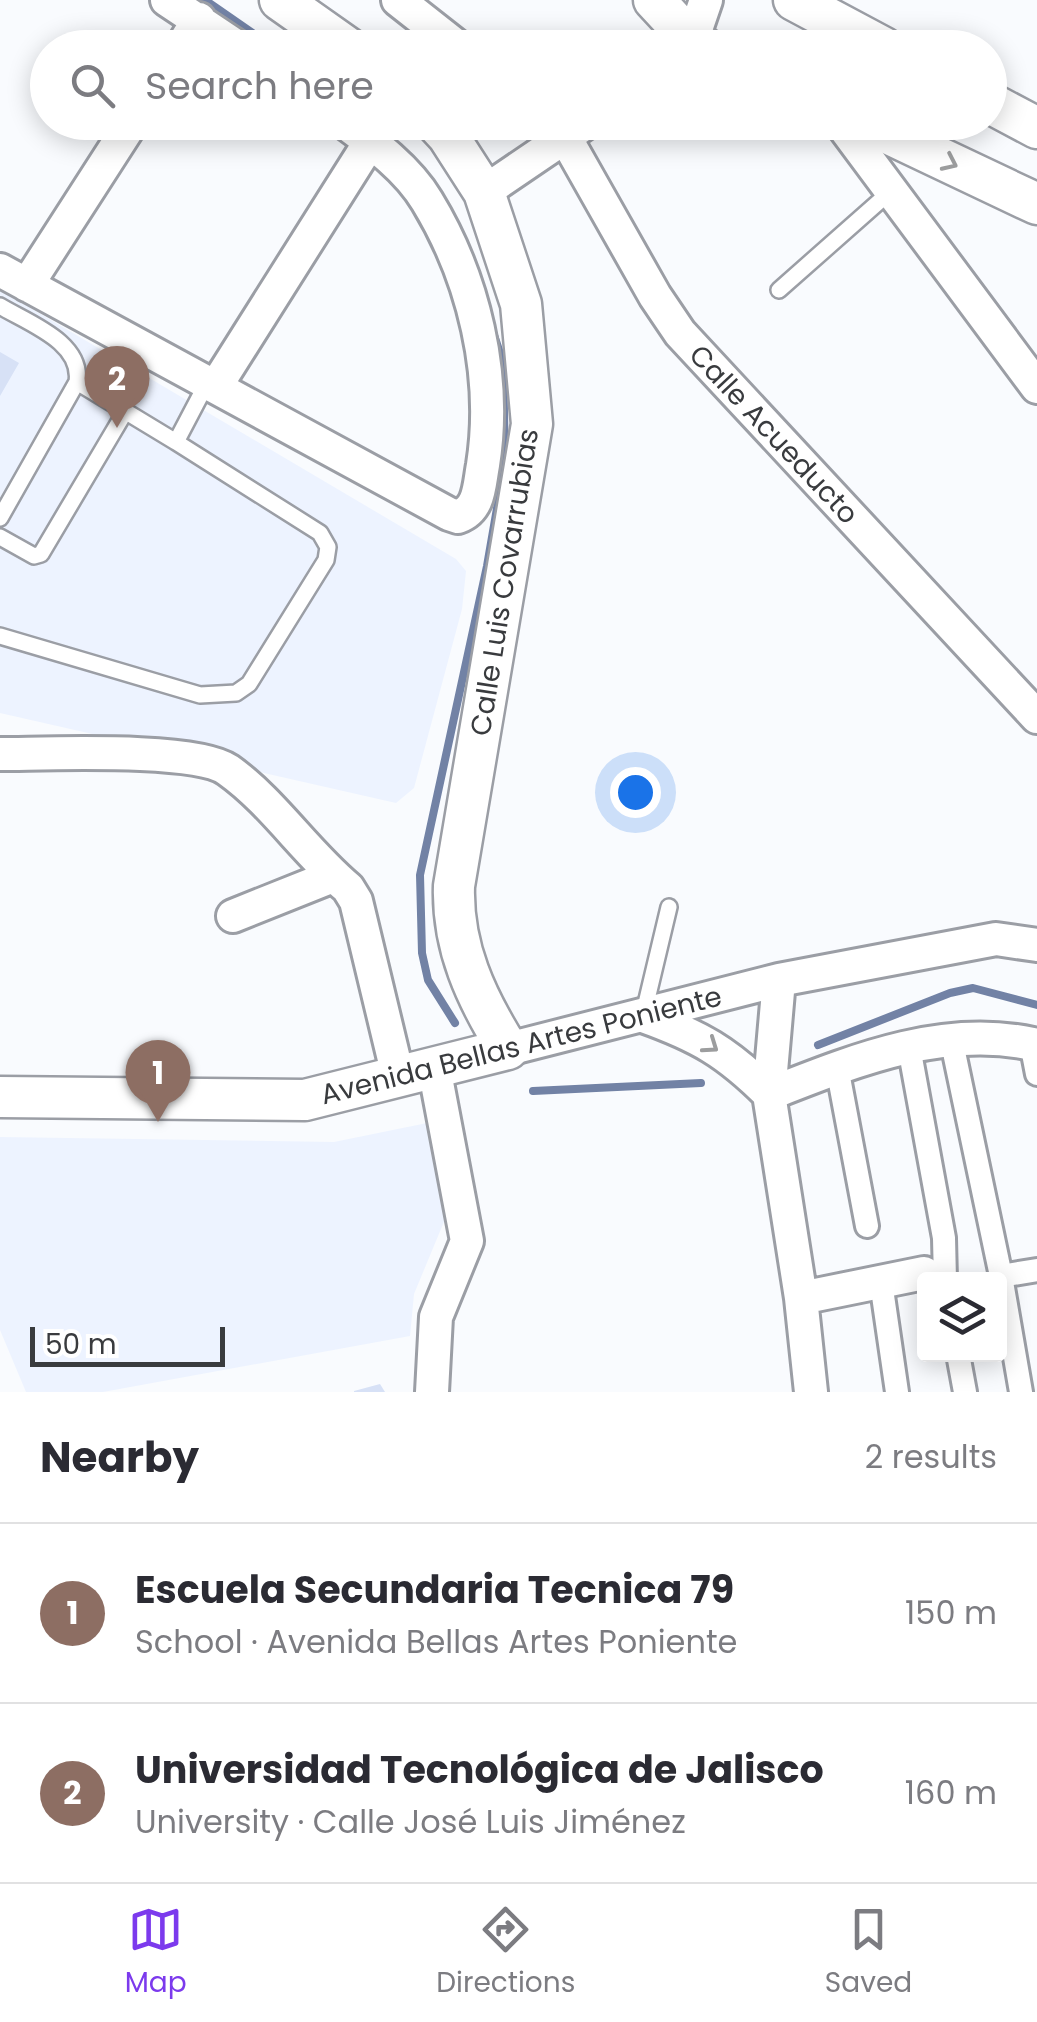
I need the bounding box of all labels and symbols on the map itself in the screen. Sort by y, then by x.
one-way arrow [940,151,958,171]
street label: Calle Acueducto [680,336,867,533]
pin: 2 [84,346,150,428]
street label: Calle Luis Covarrubias [461,426,548,738]
your location [610,767,661,818]
street label: Avenida Bellas Artes Poniente [316,977,726,1114]
one-way arrow [700,1034,719,1052]
pin: 1 [126,1040,190,1122]
scale bar [30,1322,225,1366]

